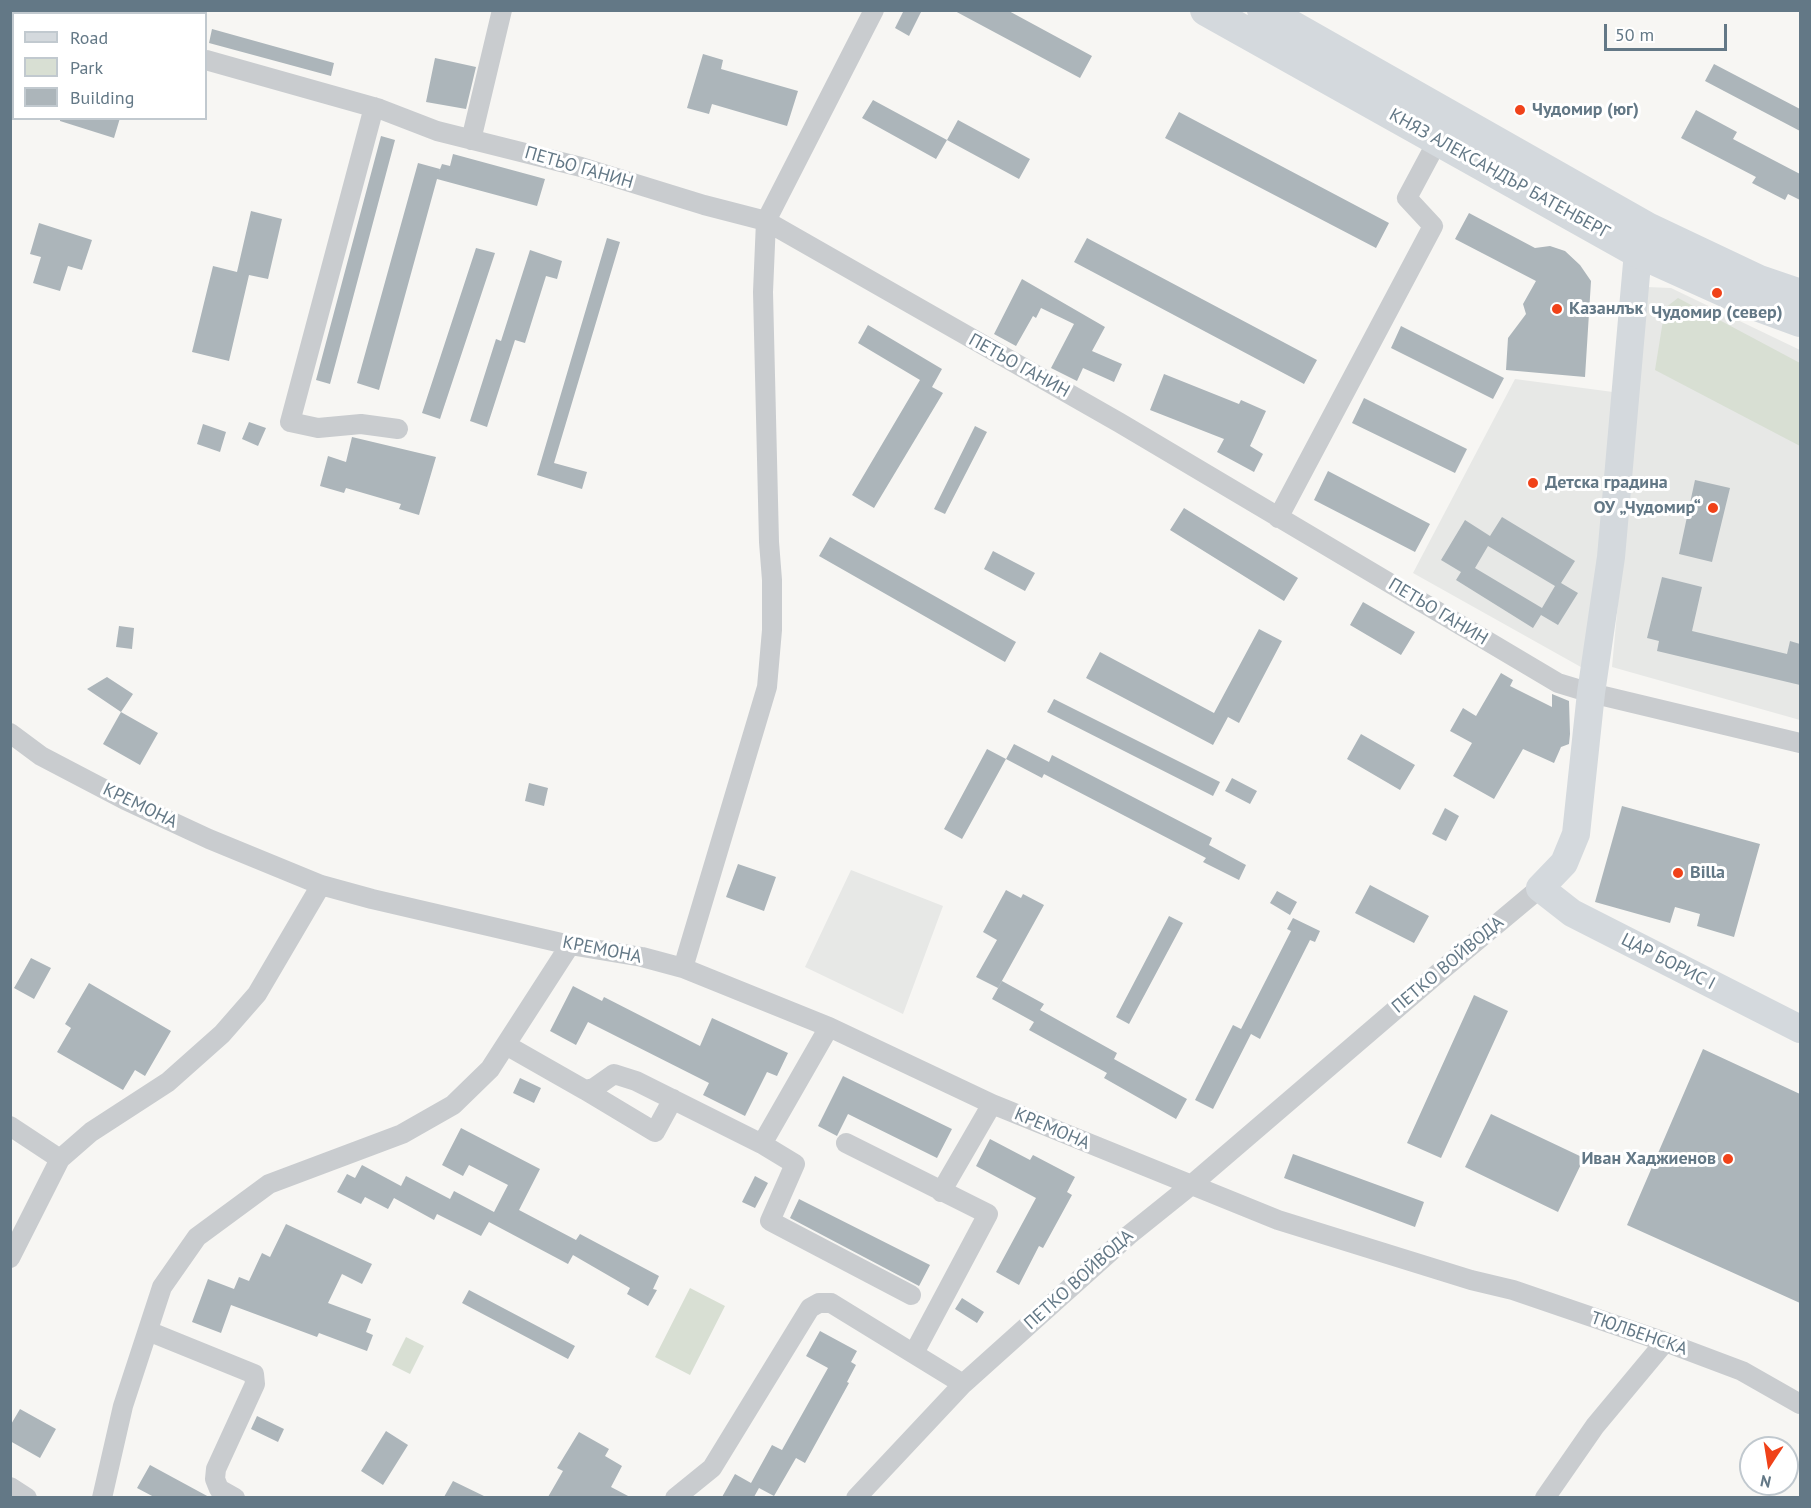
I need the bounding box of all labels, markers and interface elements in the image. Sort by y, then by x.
legend [12,12,207,120]
scale bar [1607,12,1730,50]
text: 50 m [1615,23,1654,46]
text: Road [70,26,108,49]
text: Park [70,56,103,79]
text: Building [70,86,134,109]
place label: Чудомир (юг) [1532,99,1639,121]
marker: Чудомир (юг) [1513,103,1527,117]
street label: КНЯЗ АЛЕКСАНДЪР БАТЕНБЕРГ [1385,104,1613,244]
street label: ПЕТЬО ГАНИН [522,142,636,194]
marker: Чудомир (север) [1710,286,1724,300]
place label: Казанлък [1569,298,1643,320]
marker: Казанлък [1550,302,1564,316]
place label: Чудомир (север) [1651,302,1783,324]
street label: ПЕТЬО ГАНИН [965,329,1073,403]
place label: Детска градина [1545,472,1668,494]
marker: Детска градина [1526,476,1540,490]
place label: ОУ „Чудомир“ [1593,497,1701,519]
marker: ОУ „Чудомир“ [1706,501,1720,515]
street label: ПЕТЬО ГАНИН [1384,574,1492,650]
street label: КРЕМОНА [99,779,181,833]
place label: Billa [1690,862,1725,884]
marker: Billa [1671,866,1685,880]
street label: ПЕТКО ВОЙВОДА [1388,912,1508,1018]
street label: ЦАР БОРИС I [1617,929,1719,995]
street label: КРЕМОНА [561,932,643,968]
street label: КРЕМОНА [1011,1103,1093,1155]
place label: Иван Хаджиенов [1581,1148,1716,1170]
marker: Иван Хаджиенов [1721,1152,1735,1166]
street label: ПЕТКО ВОЙВОДА [1020,1225,1138,1335]
street label: ТЮЛБЕНСКА [1588,1307,1690,1361]
north arrow [1739,1436,1799,1496]
text: N [1758,1471,1773,1493]

